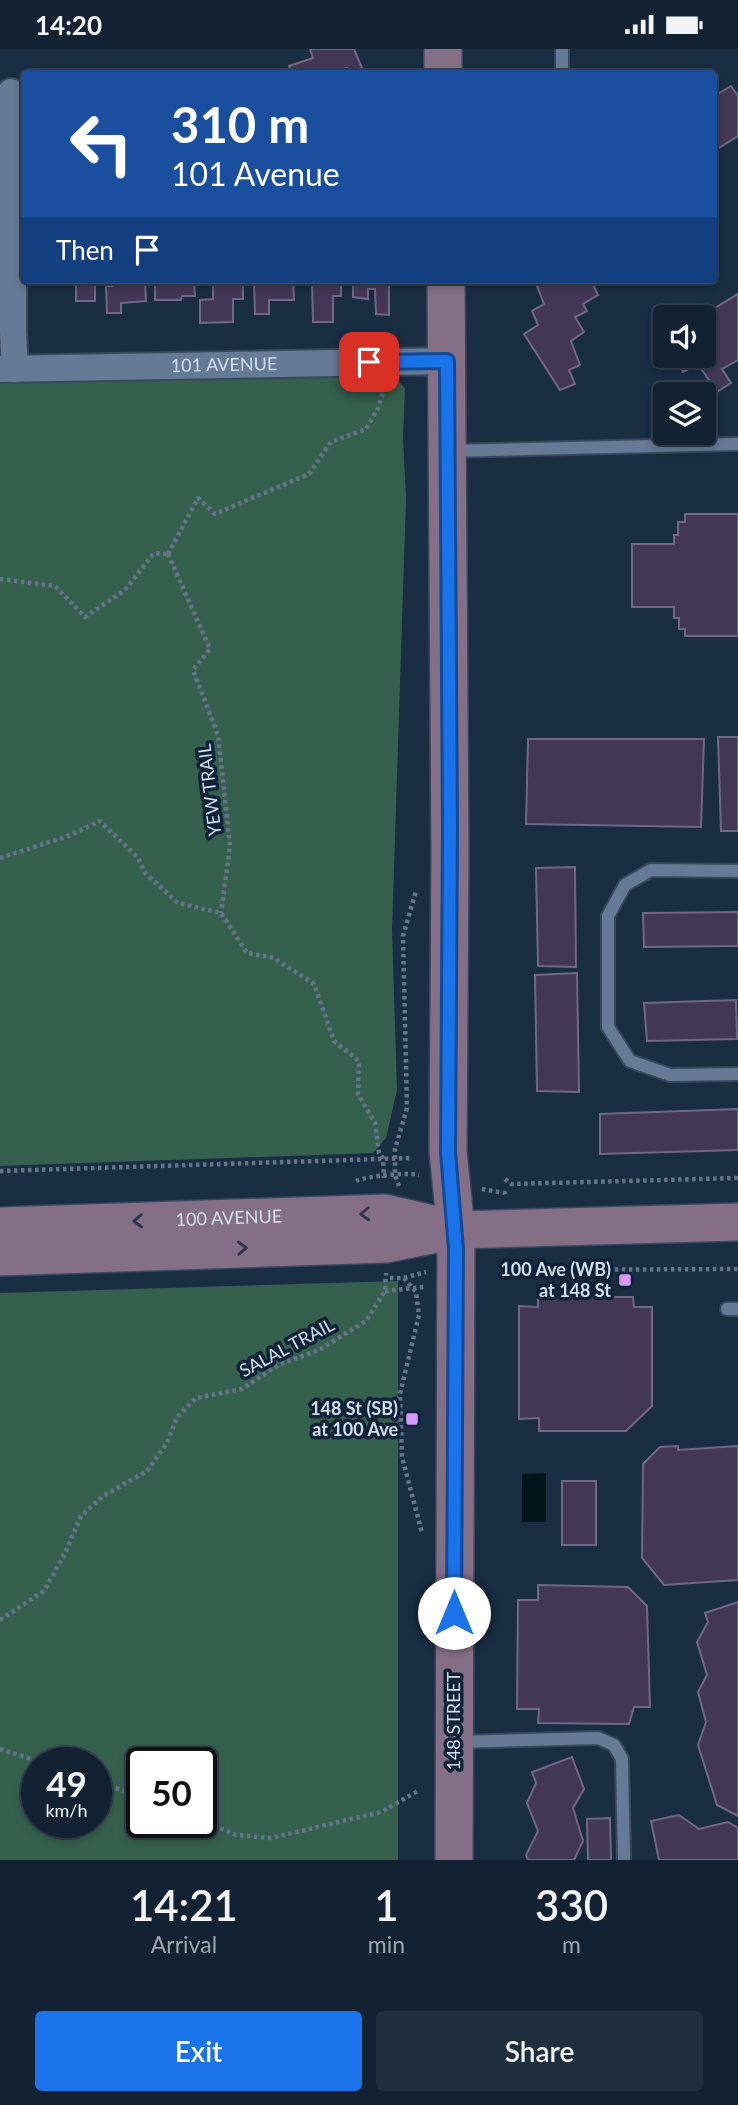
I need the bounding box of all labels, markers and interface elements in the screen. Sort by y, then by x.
text: 14:20 [35,9,102,41]
text: 310 m [171,95,309,153]
icon: left [56,98,147,189]
text: 101 Avenue [171,154,340,193]
icon: arrive [128,231,166,269]
text: Then [56,234,114,266]
map controls [653,305,716,445]
button: sound [653,305,716,368]
pin [339,332,399,392]
icon: arrive [350,343,388,381]
street label: 101 AVENUE [170,352,277,376]
button: layers [653,382,716,445]
street label: YEW TRAIL [192,743,226,837]
street label: 100 AVENUE [175,1204,282,1230]
one-way arrow [359,1207,370,1222]
one-way arrow [132,1213,142,1229]
one-way arrow [237,1240,248,1256]
place label: 100 Ave (WB) at 148 St [500,1258,611,1301]
marker: 100 Ave (WB) at 148 St [617,1272,633,1288]
street label: SALAL TRAIL [235,1313,338,1381]
place label: 148 St (SB) at 100 Ave [310,1397,398,1440]
marker: 148 St (SB) at 100 Ave [404,1411,420,1427]
position arrow [417,1576,491,1650]
street label: 148 STREET [442,1671,464,1771]
speed limit sign: 50 [126,1747,217,1838]
text: 49 [46,1762,87,1804]
text: km/h [45,1799,88,1821]
text: 14:21 [130,1880,238,1930]
text: 1 [374,1880,399,1930]
text: 330 [535,1880,608,1930]
text: Arrival [151,1930,217,1958]
text: min [368,1930,405,1958]
text: m [562,1930,581,1958]
button: Exit [35,2011,362,2091]
button: Share [376,2011,703,2091]

